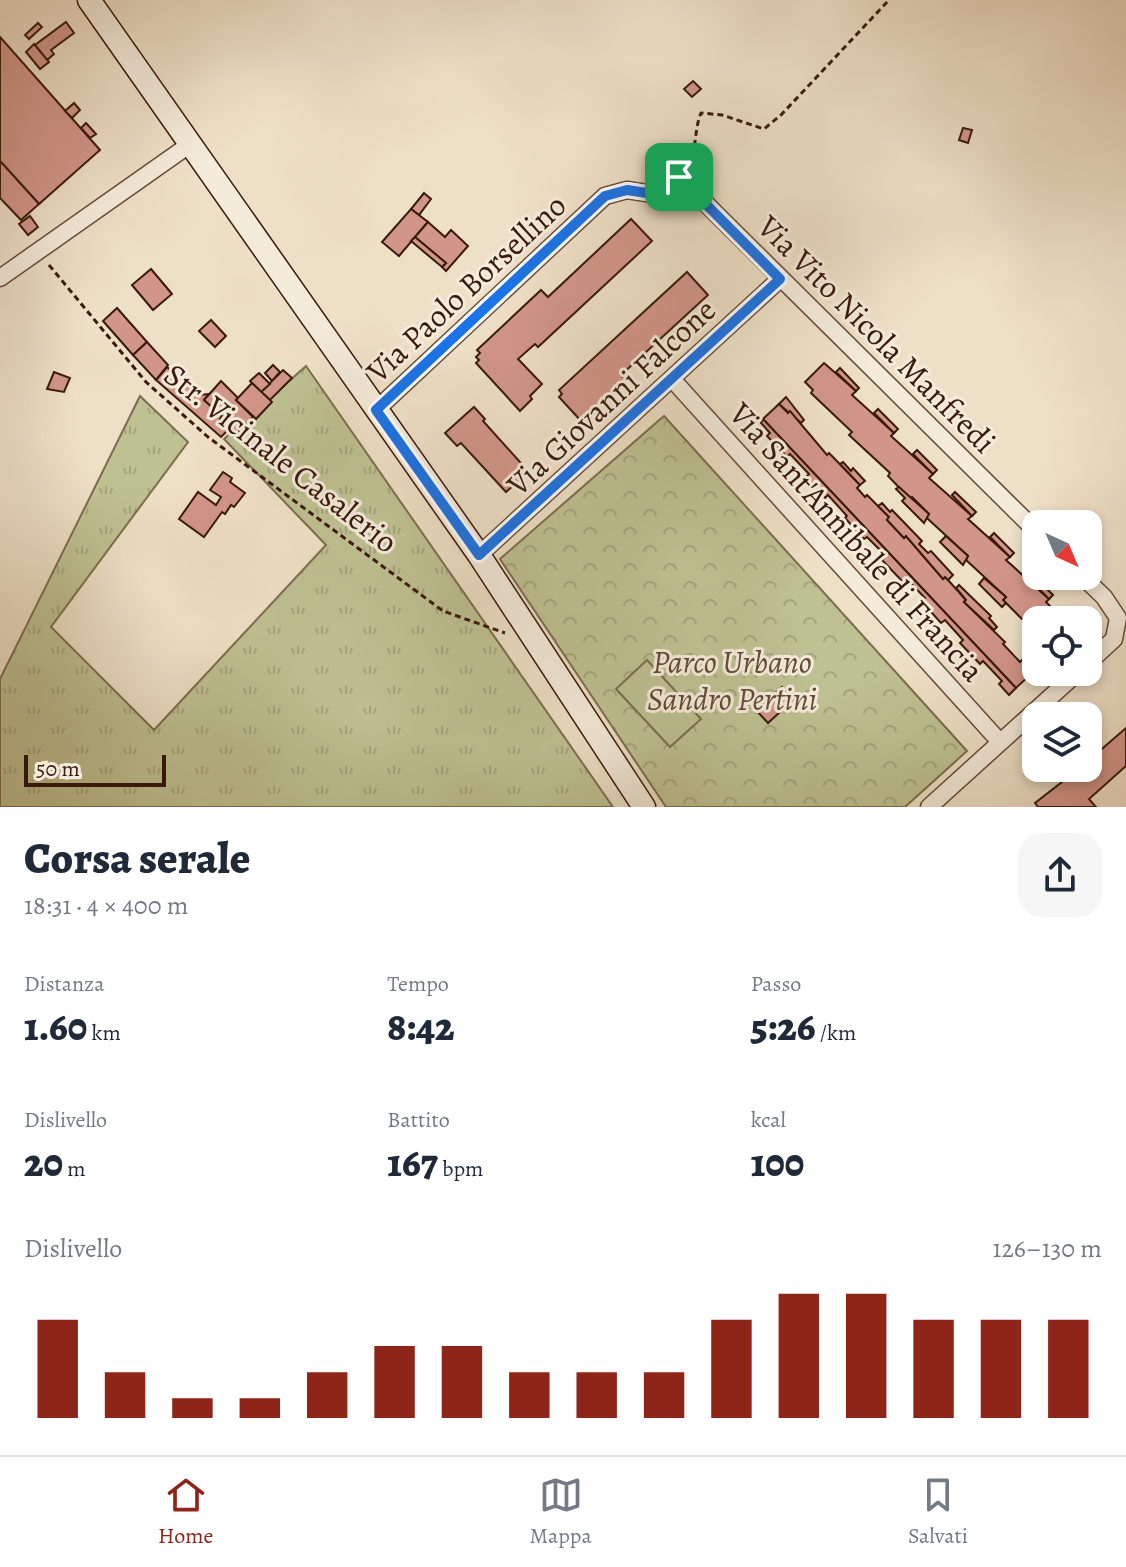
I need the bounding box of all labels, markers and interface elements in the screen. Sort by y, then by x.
pin [645,143,713,211]
icon: arrive [657,155,701,199]
street label: Via Paolo Borsellino [356,184,576,393]
street label: Via Vito Nicola Manfredi [747,204,1006,463]
street label: Via Giovanni Falcone [496,288,725,506]
street label: Str. Vicinale Casalerio [155,353,407,563]
street label: Via Sant'Annibale di Francia [719,392,995,691]
north arrow [1022,510,1102,590]
map controls [1022,510,1102,782]
button: locate [1022,606,1102,686]
park label: Parco Urbano Sandro Pertini [647,640,817,721]
button: layers [1022,702,1102,782]
scale bar [24,751,166,787]
text: 50 m [36,754,80,784]
text: Corsa serale [24,828,250,888]
button: share [1018,833,1102,917]
text: 18:31 · 4 × 400 m [24,888,188,923]
text: Distanza [24,969,104,999]
text: Tempo [387,969,449,999]
text: Passo [751,969,801,999]
text: 1.60 [24,999,87,1054]
text: 8:42 [387,999,455,1054]
text: 5:26 [751,999,816,1054]
text: km [87,1018,121,1048]
text: /km [816,1018,856,1048]
text: Dislivello [24,1105,107,1135]
text: Battito [387,1105,450,1135]
text: kcal [751,1105,786,1135]
text: 20 [24,1135,63,1190]
text: 167 [387,1135,438,1190]
text: 100 [751,1135,804,1190]
text: m [63,1154,86,1184]
text: bpm [438,1154,483,1184]
text: Dislivello [24,1231,122,1266]
text: 126–130 m [993,1231,1102,1266]
tab: Home [158,1473,213,1551]
tab: Mappa [530,1473,592,1551]
tab: Salvati [908,1473,968,1551]

